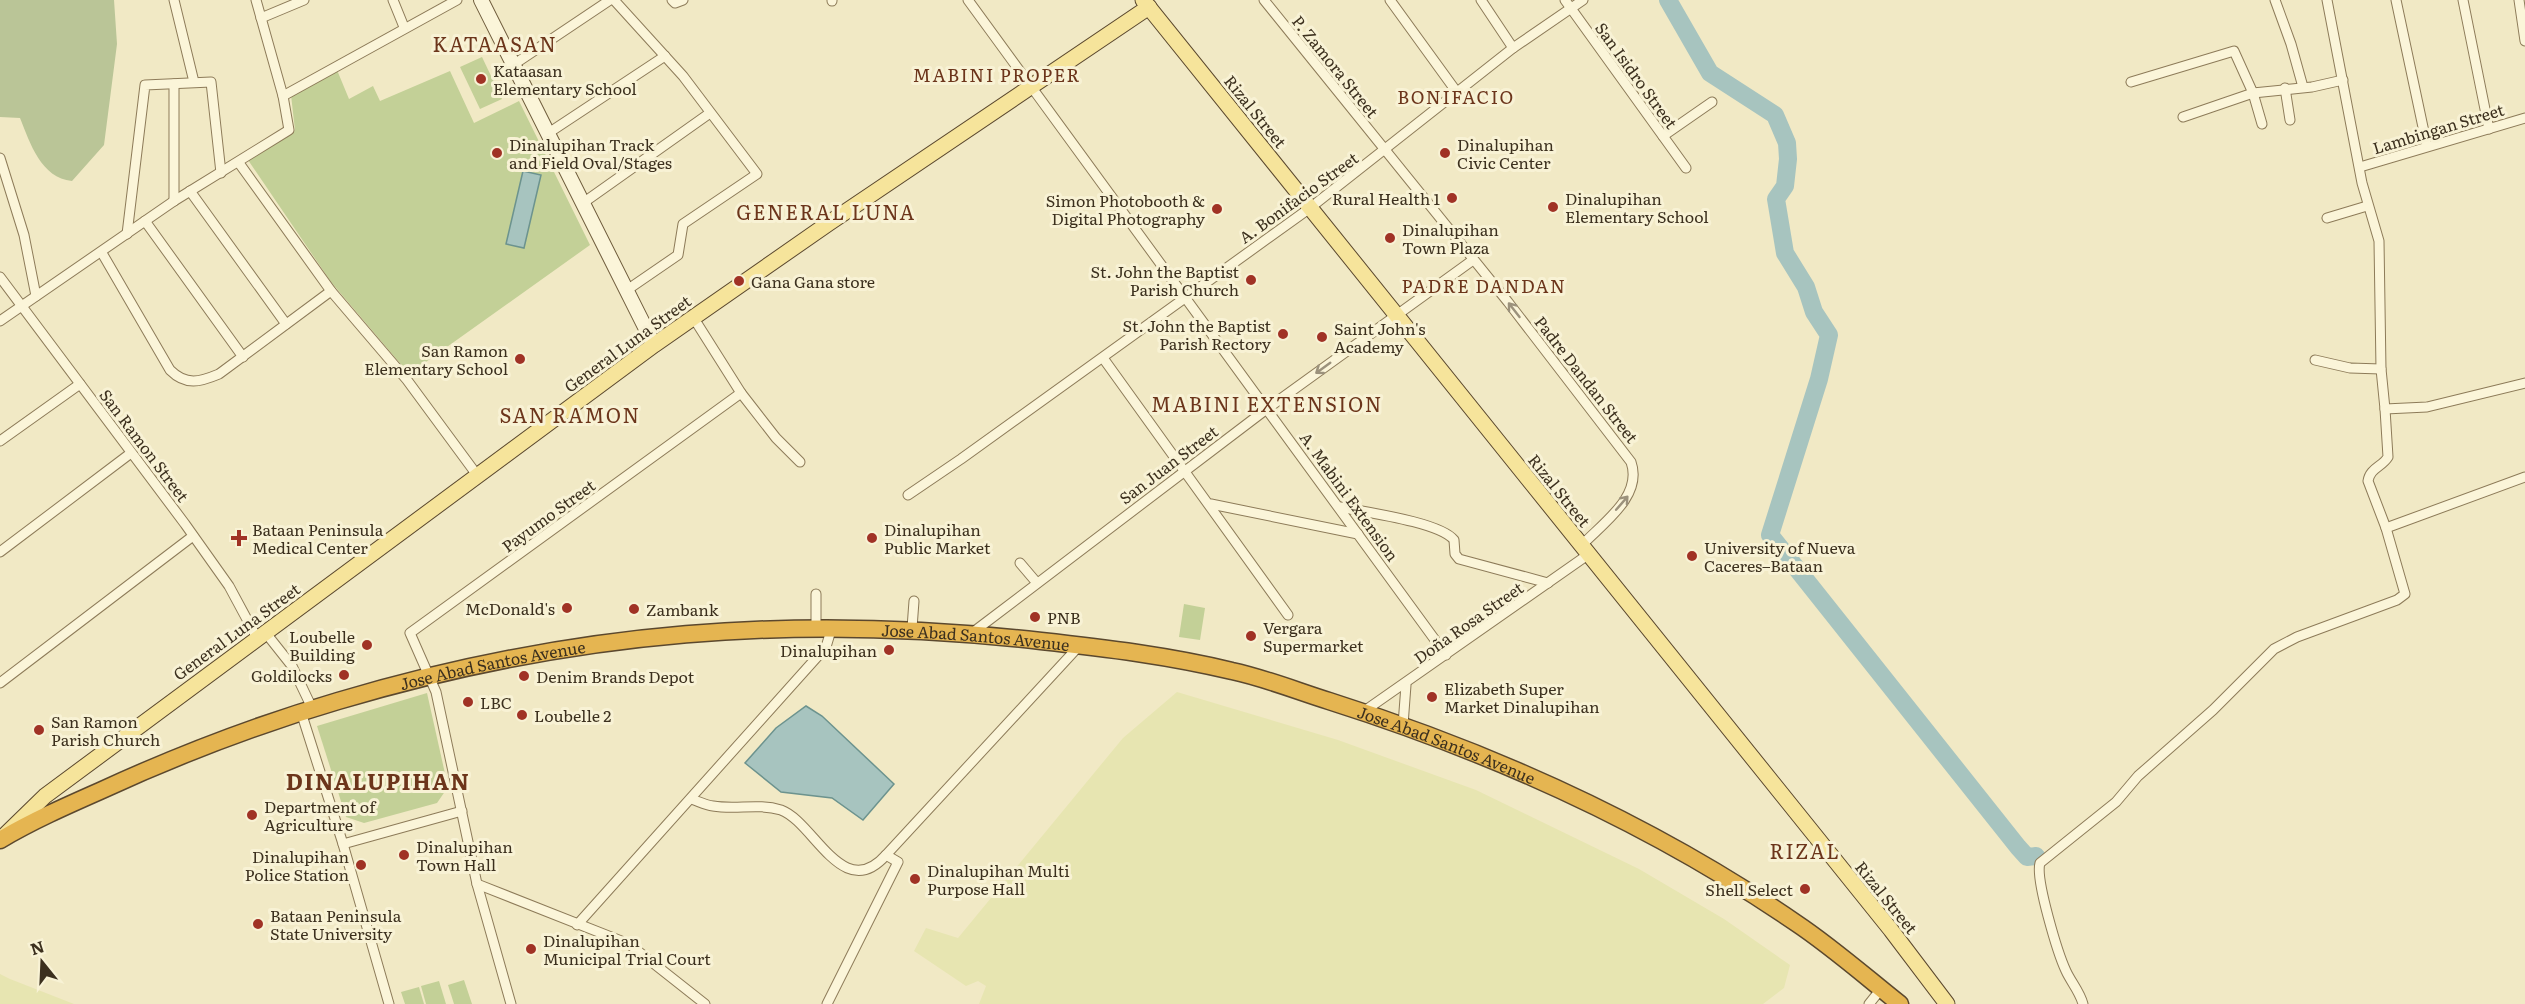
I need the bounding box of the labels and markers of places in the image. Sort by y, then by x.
place label: Kataasan Elementary School [493,58,637,100]
marker: Kataasan Elementary School [474,72,488,86]
place label: Dinalupihan Track and Field Oval/Stages [509,132,672,174]
place label: Dinalupihan Civic Center [1457,132,1554,174]
marker: Dinalupihan Track and Field Oval/Stages [490,146,504,160]
marker: Dinalupihan Civic Center [1438,146,1452,160]
place label: Rural Health 1 [1332,186,1440,210]
place label: Dinalupihan Elementary School [1565,186,1709,228]
place label: Simon Photobooth & Digital Photography [1046,188,1206,230]
marker: Rural Health 1 [1445,191,1459,205]
marker: Dinalupihan Elementary School [1546,200,1560,214]
marker: Simon Photobooth & Digital Photography [1210,202,1224,216]
place label: Dinalupihan Town Plaza [1402,217,1499,259]
marker: Dinalupihan Town Plaza [1383,231,1397,245]
place label: St. John the Baptist Parish Church [1091,259,1240,301]
place label: Gana Gana store [751,269,875,293]
marker: St. John the Baptist Parish Church [1244,273,1258,287]
marker: Gana Gana store [732,274,746,288]
place label: St. John the Baptist Parish Rectory [1123,313,1272,355]
place label: Saint John's Academy [1334,316,1425,358]
marker: St. John the Baptist Parish Rectory [1276,327,1290,341]
marker: Saint John's Academy [1315,330,1329,344]
place label: San Ramon Elementary School [364,338,508,380]
marker: San Ramon Elementary School [513,352,527,366]
place label: Bataan Peninsula Medical Center [252,517,384,559]
place label: Dinalupihan Public Market [884,517,991,559]
marker: Bataan Peninsula Medical Center [230,529,248,547]
marker: Dinalupihan Public Market [865,531,879,545]
place label: University of Nueva Caceres–Bataan [1704,535,1856,577]
marker: University of Nueva Caceres–Bataan [1685,549,1699,563]
place label: McDonald's [465,596,555,620]
place label: Zambank [646,597,719,621]
marker: McDonald's [560,601,574,615]
marker: Zambank [627,602,641,616]
place label: PNB [1047,605,1081,629]
marker: PNB [1028,610,1042,624]
place label: Vergara Supermarket [1263,615,1364,657]
place label: Loubelle Building [289,624,355,666]
marker: Vergara Supermarket [1244,629,1258,643]
marker: Loubelle Building [360,638,374,652]
place label: Dinalupihan [780,638,877,662]
marker: Dinalupihan [882,643,896,657]
place label: Goldilocks [251,663,332,687]
place label: Denim Brands Depot [536,664,695,688]
marker: Goldilocks [337,668,351,682]
marker: Denim Brands Depot [517,669,531,683]
place label: Elizabeth Super Market Dinalupihan [1444,676,1600,718]
place label: LBC [480,690,512,714]
marker: Elizabeth Super Market Dinalupihan [1425,690,1439,704]
marker: LBC [461,695,475,709]
place label: Loubelle 2 [534,703,611,727]
marker: Loubelle 2 [515,708,529,722]
place label: San Ramon Parish Church [51,709,161,751]
marker: San Ramon Parish Church [32,723,46,737]
place label: Department of Agriculture [264,794,377,836]
marker: Department of Agriculture [245,808,259,822]
place label: Dinalupihan Town Hall [416,834,513,876]
place label: Dinalupihan Police Station [245,844,349,886]
marker: Dinalupihan Town Hall [397,848,411,862]
marker: Dinalupihan Police Station [354,858,368,872]
place label: Dinalupihan Multi Purpose Hall [927,858,1069,900]
marker: Dinalupihan Multi Purpose Hall [908,872,922,886]
place label: Shell Select [1705,877,1794,901]
marker: Shell Select [1798,882,1812,896]
place label: Bataan Peninsula State University [270,903,402,945]
marker: Bataan Peninsula State University [251,917,265,931]
place label: Dinalupihan Municipal Trial Court [543,928,711,970]
marker: Dinalupihan Municipal Trial Court [524,942,538,956]

